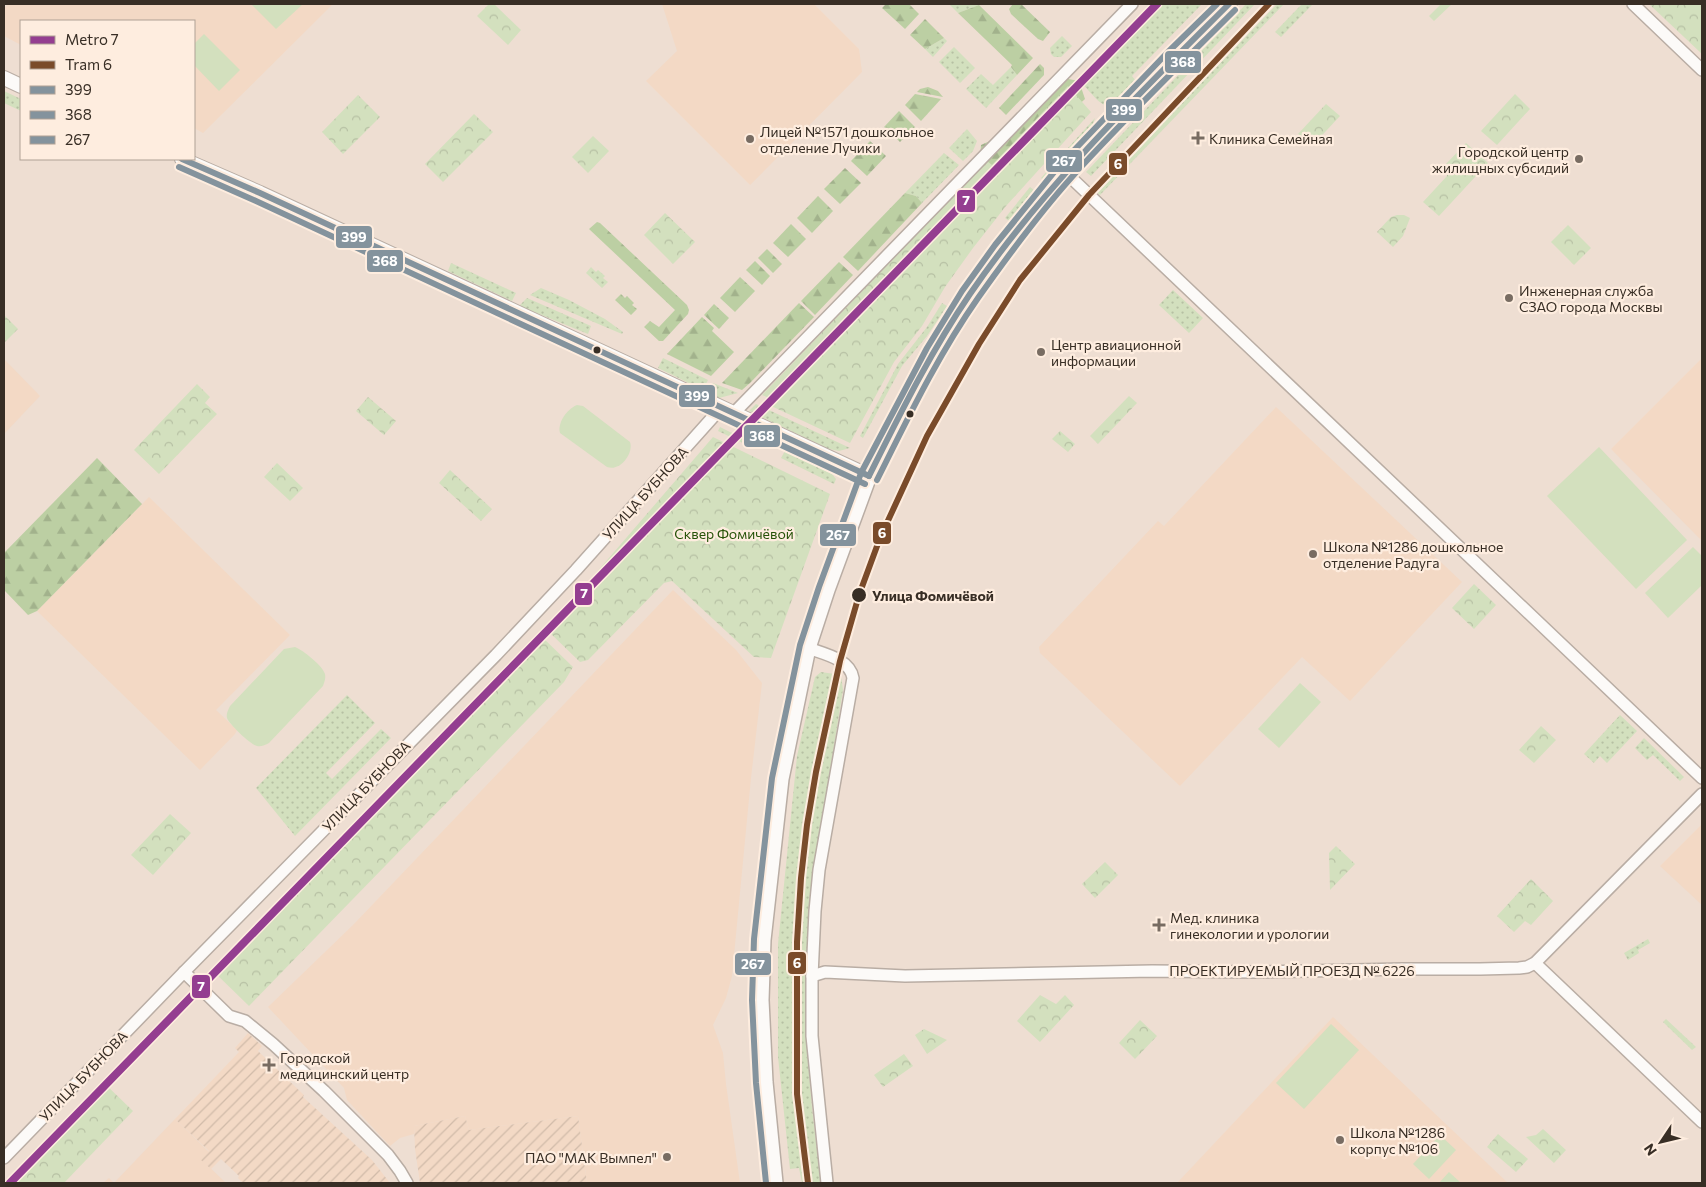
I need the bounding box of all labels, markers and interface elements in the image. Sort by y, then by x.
legend [20,20,195,160]
text: Metro 7 [65,30,119,48]
line badge: 368 [1164,50,1202,74]
text: 368 [1170,53,1196,70]
text: Tram 6 [65,55,112,73]
text: 399 [65,80,92,98]
line badge: 399 [1105,98,1143,122]
text: 399 [1111,101,1137,118]
text: 368 [65,105,92,123]
place label: Лицей №1571 дошкольное отделение Лучики [760,123,934,156]
text: 267 [65,130,90,148]
place label: Клиника Семейная [1209,130,1333,147]
marker: Клиника Семейная [1191,131,1205,145]
marker: Лицей №1571 дошкольное отделение Лучики [744,133,756,145]
place label: Городской центр жилищных субсидий [1432,143,1569,176]
line badge: 267 [1045,149,1083,173]
text: 267 [1052,152,1076,169]
line badge: 6 [1108,152,1128,176]
marker: Городской центр жилищных субсидий [1573,153,1585,165]
text: 6 [1114,155,1123,172]
line badge: 7 [956,189,976,213]
text: 7 [962,191,970,208]
line badge: 399 [335,225,373,249]
text: 399 [341,228,367,245]
line badge: 368 [366,249,404,273]
text: 368 [372,252,398,269]
place label: Инженерная служба СЗАО города Москвы [1519,282,1663,315]
marker: Инженерная служба СЗАО города Москвы [1503,292,1515,304]
place label: Центр авиационной информации [1051,336,1181,369]
unlabelled marker [592,345,602,355]
marker: Центр авиационной информации [1035,346,1047,358]
line badge: 399 [678,384,716,408]
text: 399 [684,387,710,404]
unlabelled marker [905,409,915,419]
line badge: 368 [743,424,781,448]
text: 368 [749,427,775,444]
street label: УЛИЦА БУБНОВА [599,443,692,543]
line badge: 6 [872,521,892,545]
line badge: 267 [819,523,857,547]
text: 6 [878,524,887,541]
park label: Сквер Фомичёвой [674,525,794,542]
text: 267 [826,526,850,543]
place label: Школа №1286 дошкольное отделение Радуга [1323,538,1504,571]
marker: Школа №1286 дошкольное отделение Радуга [1307,548,1319,560]
line badge: 7 [574,582,593,606]
text: 7 [580,584,588,601]
marker: Улица Фомичёвой [850,586,868,604]
place label: Улица Фомичёвой [872,587,994,604]
street label: УЛИЦА БУБНОВА [318,737,414,835]
place label: Мед. клиника гинекологии и урологии [1170,909,1329,942]
marker: Мед. клиника гинекологии и урологии [1152,918,1166,932]
line badge: 6 [787,951,807,975]
line badge: 267 [734,952,772,976]
text: 6 [793,954,802,971]
text: 267 [741,955,765,972]
street label: ПРОЕКТИРУЕМЫЙ ПРОЕЗД № 6226 [1169,962,1415,979]
line badge: 7 [191,974,211,999]
text: 7 [197,977,205,994]
street label: УЛИЦА БУБНОВА [35,1027,131,1125]
place label: Городской медицинский центр [280,1049,409,1082]
marker: Городской медицинский центр [262,1058,276,1072]
north arrow [1636,1117,1686,1167]
place label: Школа №1286 корпус №106 [1350,1124,1445,1157]
marker: Школа №1286 корпус №106 [1334,1134,1346,1146]
text: N [1640,1141,1660,1159]
place label: ПАО "МАК Вымпел" [525,1149,657,1166]
marker: ПАО "МАК Вымпел" [661,1151,673,1163]

